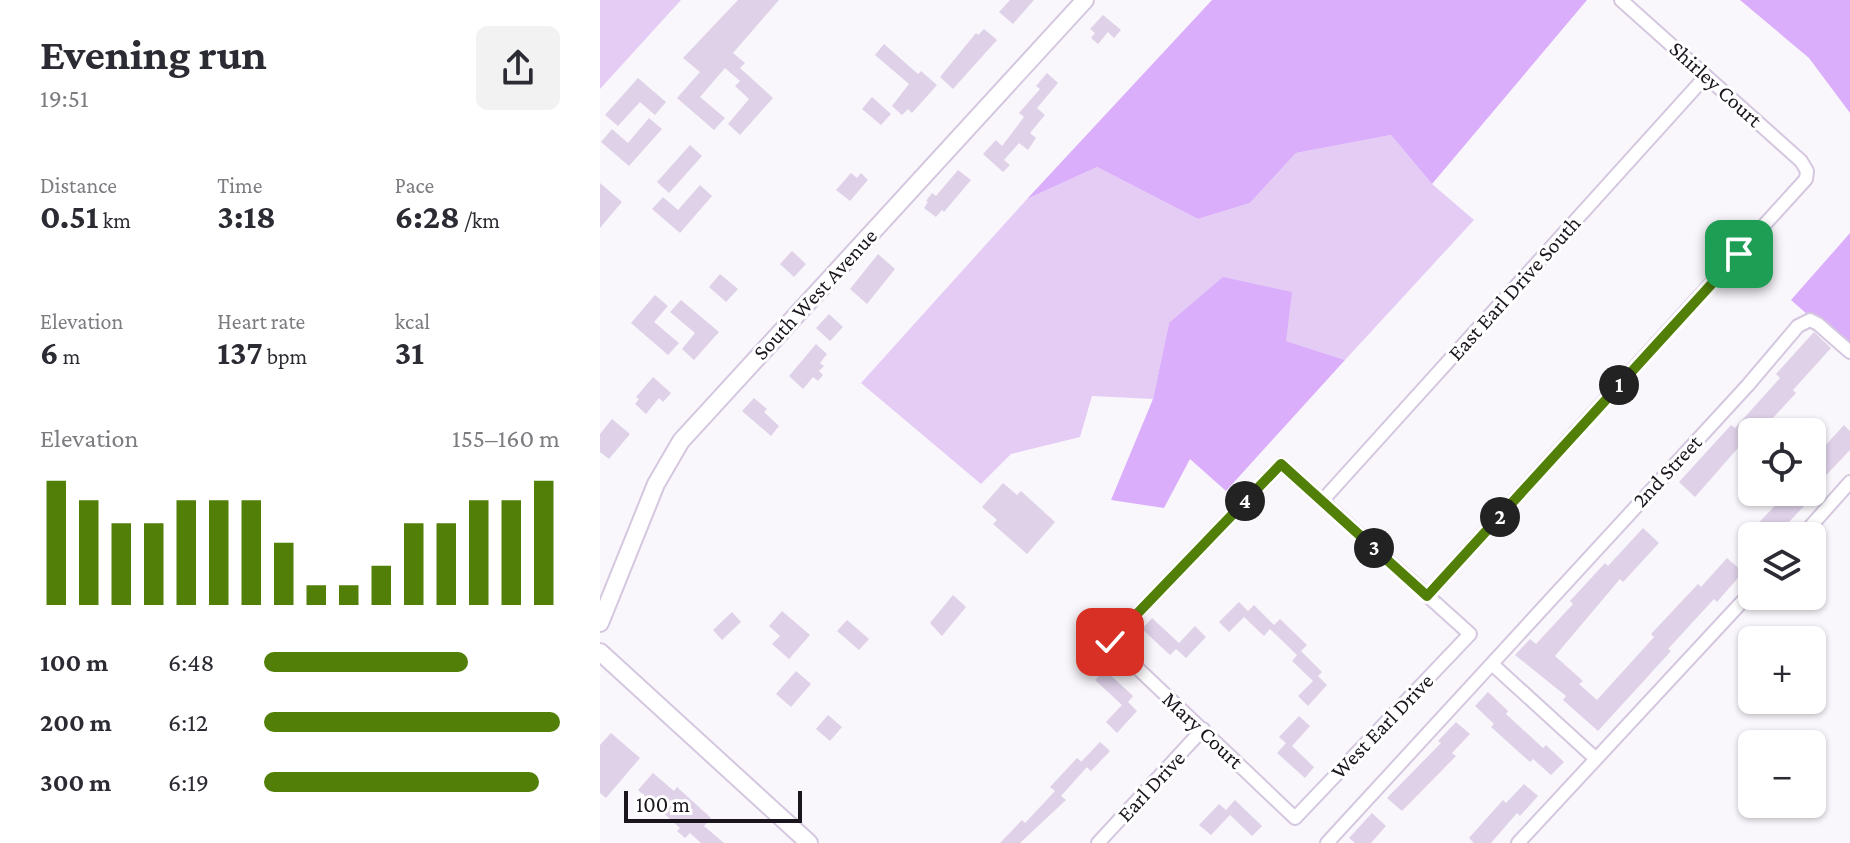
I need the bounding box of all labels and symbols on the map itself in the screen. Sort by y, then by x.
street label: Shirley Court [1665,36,1768,132]
street label: East Earl Drive South [1443,210,1586,365]
pin [1705,220,1773,288]
street label: South West Avenue [748,223,882,365]
pin: 1 [1599,365,1639,405]
street label: 2nd Street [1627,429,1707,512]
pin: 4 [1225,481,1265,521]
pin: 2 [1480,497,1520,537]
pin: 3 [1354,528,1394,568]
pin [1076,608,1144,676]
street label: West Earl Drive [1326,668,1438,784]
street label: Mary Court [1157,686,1249,774]
street label: Earl Drive [1112,745,1190,827]
scale bar [624,787,802,823]

